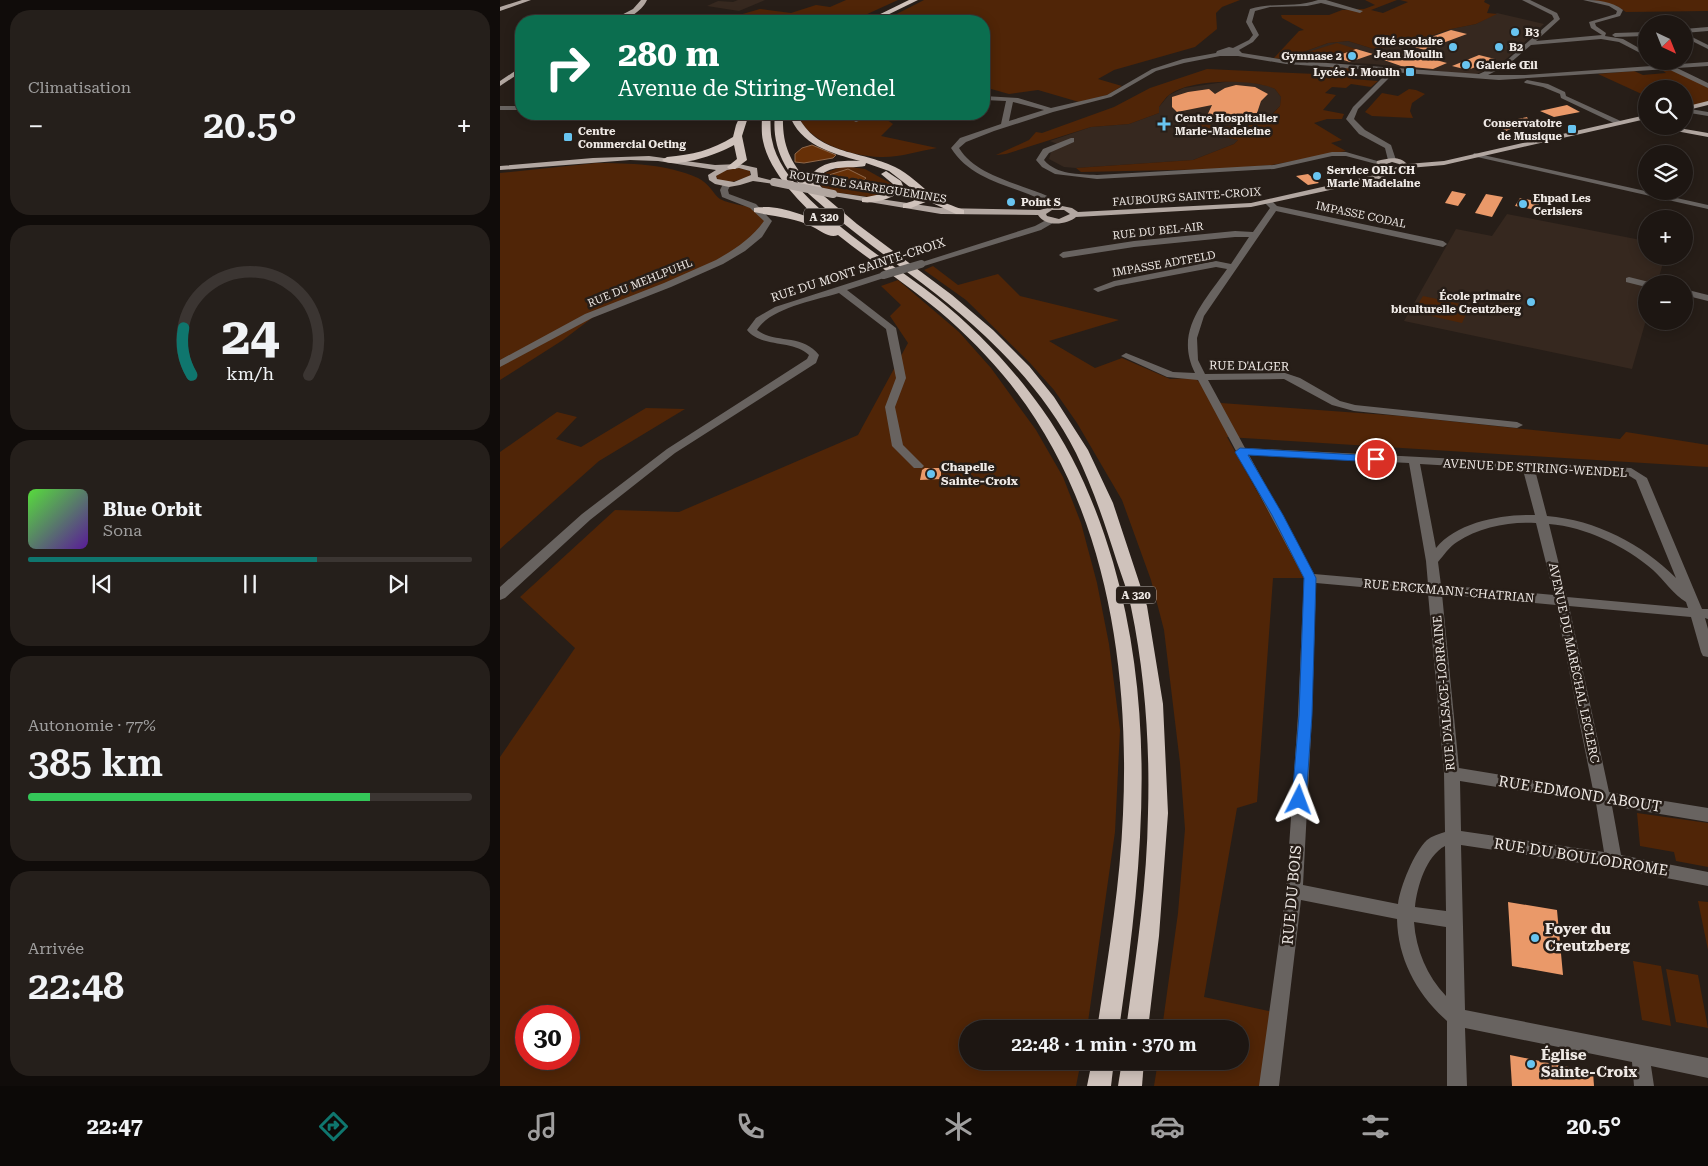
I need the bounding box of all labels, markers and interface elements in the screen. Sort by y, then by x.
north arrow [1638,15,1692,70]
map controls [1638,15,1693,330]
marker: B3 [1509,26,1521,38]
place label: B3 [1525,26,1539,39]
text: 280 m [618,34,719,75]
icon: right [535,35,600,100]
place label: Cité scolaire Jean Moulin [1374,35,1444,61]
marker: Cité scolaire Jean Moulin [1447,41,1459,53]
marker: B2 [1493,41,1505,53]
place label: B2 [1509,41,1523,54]
place label: Gymnase 2 [1281,50,1342,63]
marker: Gymnase 2 [1346,50,1358,62]
marker: Galerie Œil [1460,59,1472,71]
place label: Galerie Œil [1476,59,1538,72]
place label: Lycée J. Moulin [1313,66,1401,79]
marker: Lycée J. Moulin [1404,66,1416,78]
text: Avenue de Stiring-Wendel [618,76,895,101]
text: Climatisation [28,78,131,97]
button: search [1638,80,1693,135]
text: 20.5° [203,103,297,147]
text: − [28,110,44,143]
text: + [456,110,472,143]
place label: Centre Hospitalier Marie-Madeleine [1175,112,1278,138]
marker: Centre Hospitalier Marie-Madeleine [1157,117,1171,131]
place label: Conservatoire de Musique [1483,117,1563,143]
marker: Conservatoire de Musique [1566,123,1578,135]
place label: Centre Commercial Oeting [578,125,686,151]
marker: Centre Commercial Oeting [562,131,574,143]
button: layers [1638,145,1693,200]
place label: Service ORL CH Marie Madelaine [1327,164,1421,190]
street label: ROUTE DE SARREGUEMINES [788,168,948,206]
marker: Service ORL CH Marie Madelaine [1311,170,1323,182]
street label: FAUBOURG SAINTE-CROIX [1112,185,1262,209]
place label: Ehpad Les Cerisiers [1533,192,1591,218]
marker: Point S [1005,196,1017,208]
place label: Point S [1021,196,1061,209]
marker: Ehpad Les Cerisiers [1517,198,1529,210]
street label: IMPASSE CODAL [1315,199,1407,231]
road number: A 320 [804,208,844,226]
button: + [1638,210,1693,265]
street label: RUE DU BEL-AIR [1112,220,1204,242]
street label: RUE DU MONT SAINTE-CROIX [769,235,947,305]
street label: IMPASSE ADTFELD [1111,248,1217,280]
street label: RUE DU MEHLPUHL [586,256,694,310]
button: − [1638,275,1693,330]
place label: École primaire biculturelle Creutzberg [1391,289,1522,316]
marker: École primaire biculturelle Creutzberg [1525,296,1537,308]
text: 24 [221,306,279,367]
street label: RUE D'ALGER [1209,358,1290,374]
text: km/h [226,363,274,384]
pin [1355,438,1397,480]
icon: arrive [1362,445,1390,473]
street label: AVENUE DE STIRING-WENDEL [1443,456,1627,480]
place label: Chapelle Sainte-Croix [941,460,1018,488]
marker: Chapelle Sainte-Croix [925,468,937,480]
text: Blue Orbit [103,498,202,521]
text: Sona [103,521,142,540]
street label: AVENUE DU MARÉCHAL LECLERC [1546,562,1602,765]
icon: previous [88,570,116,598]
icon: pause [236,570,264,598]
icon: next [384,570,412,598]
street label: RUE ERCKMANN-CHATRIAN [1363,577,1535,605]
road number: A 320 [1116,586,1156,604]
street label: RUE D'ALSACE-LORRAINE [1430,615,1458,771]
text: Autonomie · 77% [28,716,156,735]
text: 385 km [28,741,163,785]
street label: RUE EDMOND ABOUT [1497,772,1663,816]
position arrow [1272,773,1324,825]
street label: RUE DU BOULODROME [1493,834,1669,880]
street label: RUE DU BOIS [1279,844,1305,946]
place label: Foyer du Creutzberg [1545,920,1631,955]
marker: Foyer du Creutzberg [1529,932,1541,944]
text: Arrivée [28,939,84,958]
text: 22:48 [28,964,124,1008]
speed limit sign: 30 [515,1005,580,1070]
text: 22:48 · 1 min · 370 m [1011,1033,1197,1056]
place label: Église Sainte-Croix [1541,1045,1637,1081]
marker: Église Sainte-Croix [1525,1058,1537,1070]
icon: directions [316,1109,351,1144]
icon: music [525,1109,560,1144]
icon: phone [733,1109,768,1144]
icon: climate [941,1109,976,1144]
icon: car [1150,1109,1185,1144]
icon: filters [1358,1109,1393,1144]
text: 22:47 [87,1114,143,1139]
text: 20.5° [1566,1114,1621,1139]

